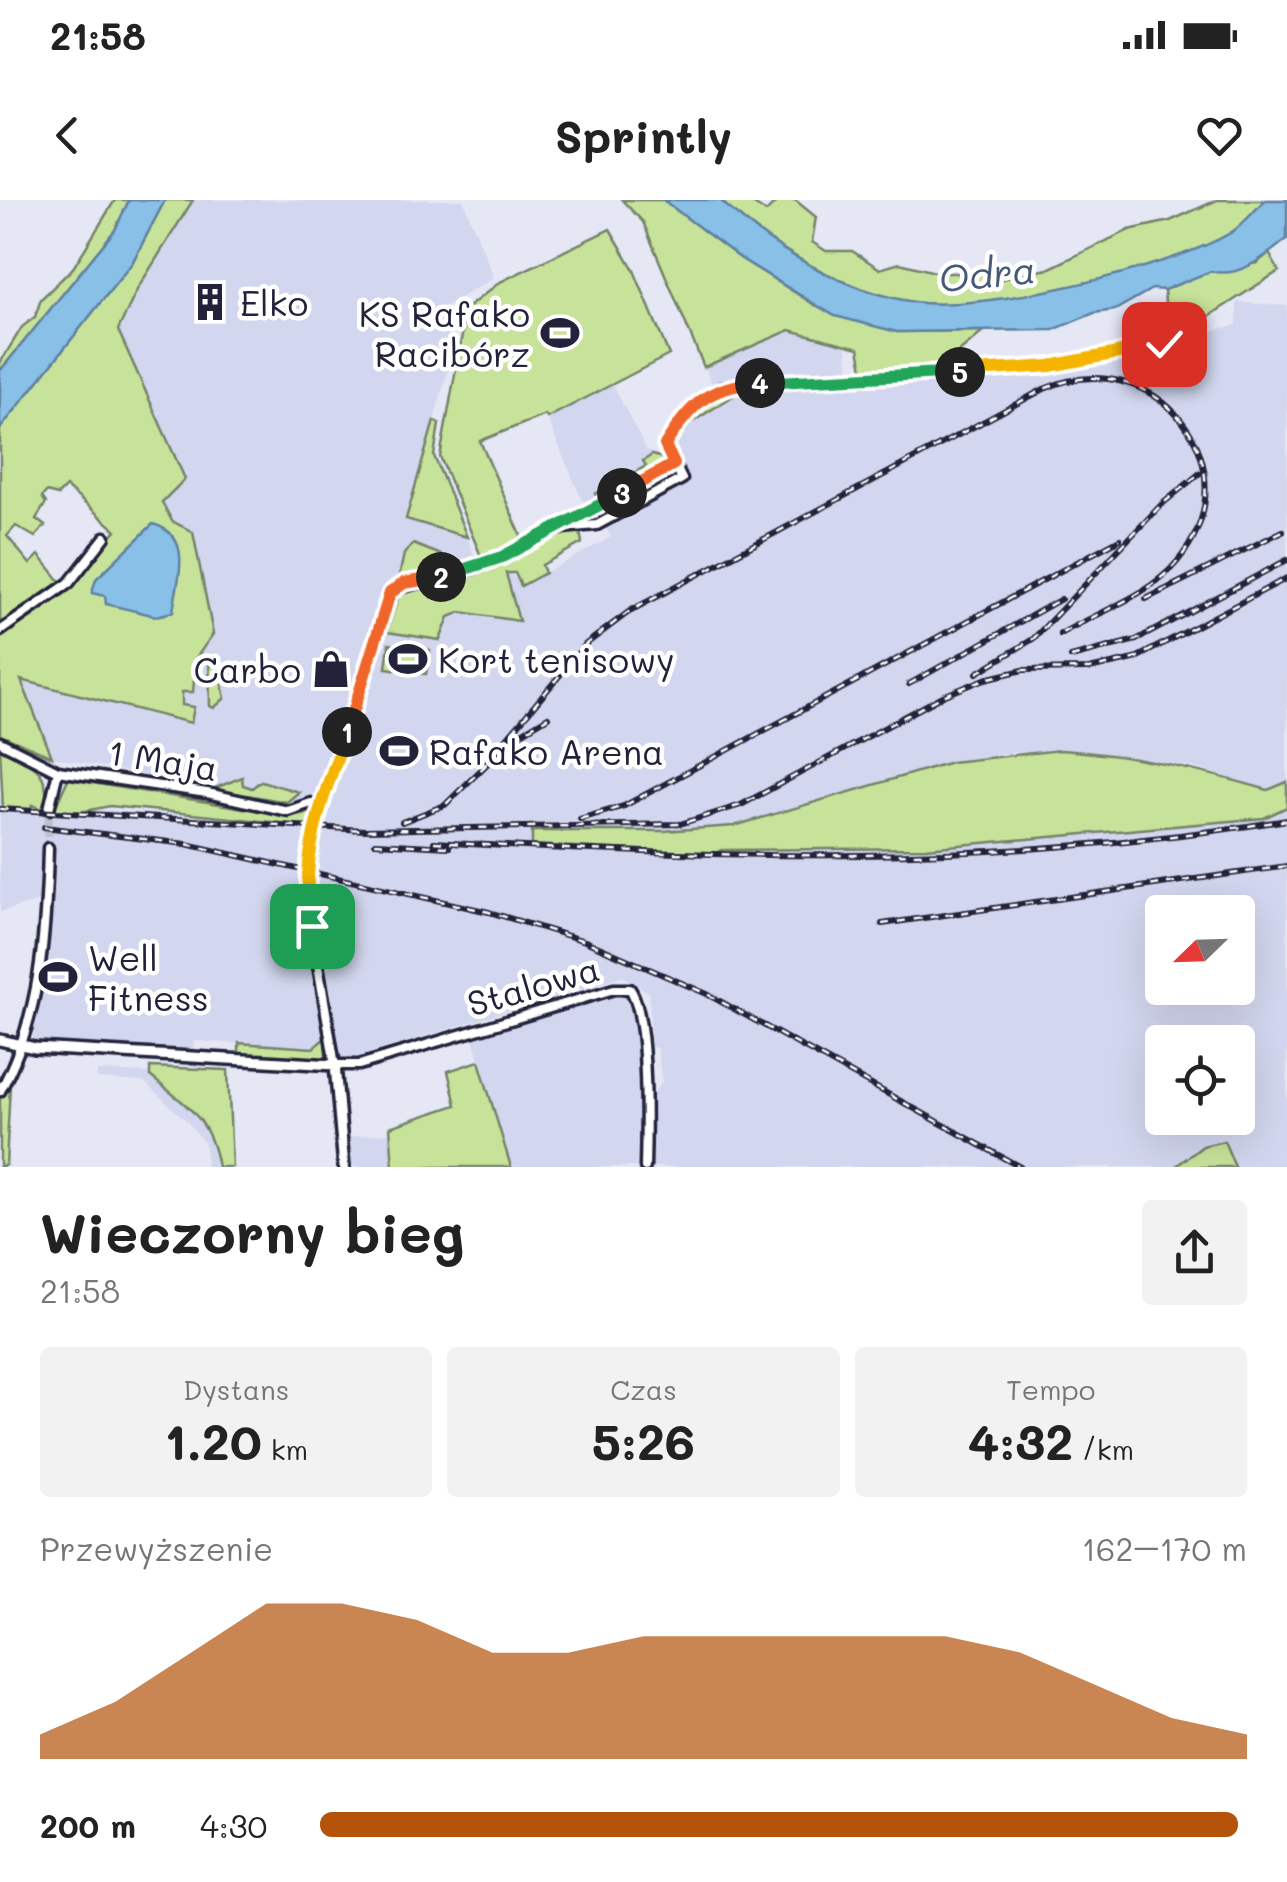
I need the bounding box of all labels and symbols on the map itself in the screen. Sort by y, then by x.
water label: Odra [936,243,1038,303]
place label: Elko [240,279,308,325]
building icon: Elko [189,281,231,323]
place label: KS Rafako Racibórz [359,290,530,376]
pin [1122,302,1207,387]
sports icon: KS Rafako Racibórz [539,312,581,354]
pin: 5 [935,347,985,397]
pin: 4 [735,358,785,408]
pin: 3 [597,468,647,518]
pin: 2 [416,552,466,602]
place label: Kort tenisowy [438,636,675,682]
sports icon: Kort tenisowy [387,638,429,680]
place label: Carbo [194,646,301,692]
shop icon: Carbo [310,648,352,690]
pin: 1 [322,707,372,757]
street label: 1 Maja [105,728,221,790]
place label: Rafako Arena [429,728,664,774]
sports icon: Rafako Arena [378,730,420,772]
pin [270,884,355,969]
north arrow [1145,895,1255,1005]
place label: Well Fitness [88,934,209,1020]
street label: Stalowa [462,944,604,1026]
sports icon: Well Fitness [37,956,79,998]

